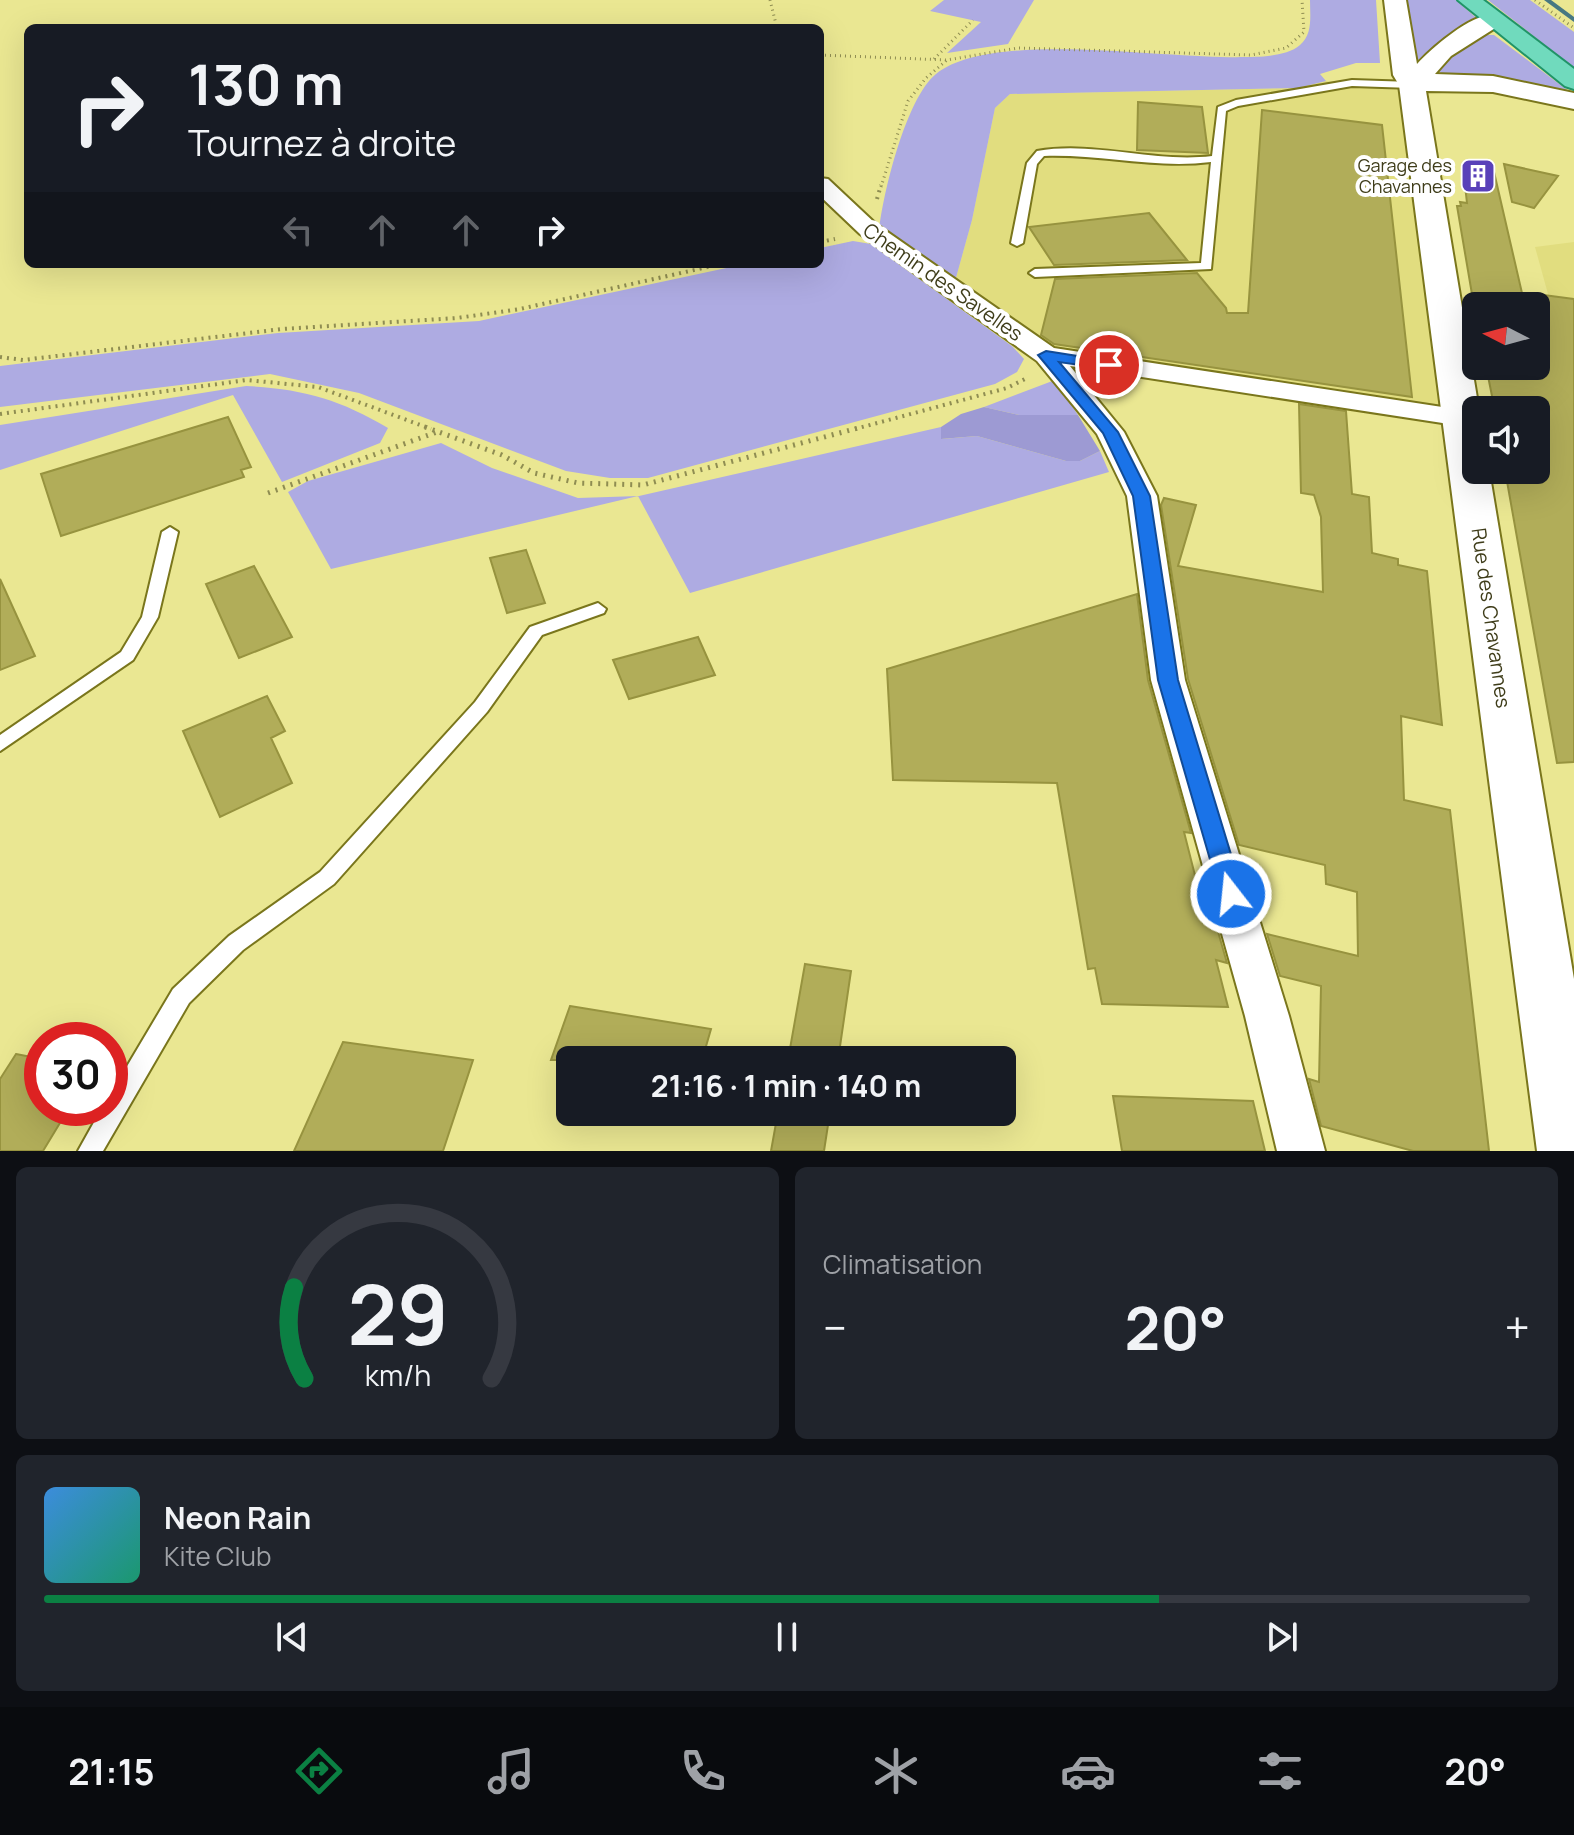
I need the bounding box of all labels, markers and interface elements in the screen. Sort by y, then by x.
text: 130 m [188,45,344,122]
icon: right [56,56,160,160]
text: Tournez à droite [188,118,456,167]
place label: Garage des Chavannes [1358,153,1452,198]
building icon: Garage des Chavannes [1459,157,1497,195]
icon: left [276,208,320,252]
icon: ahead [360,208,404,252]
icon: ahead [444,208,488,252]
icon: right [528,208,572,252]
street label: Chemin des Savelles [858,216,1029,347]
north arrow [1462,292,1550,380]
map controls [1462,292,1550,484]
pin [1075,331,1143,399]
icon: arrive [1087,343,1131,387]
button: sound [1462,396,1550,484]
street label: Rue des Chavannes [1465,526,1518,710]
position arrow [1189,852,1273,936]
speed limit sign: 30 [24,1022,128,1126]
text: 21:16 · 1 min · 140 m [651,1065,921,1106]
text: Climatisation [823,1246,982,1282]
text: 29 [347,1256,448,1370]
text: 20° [1125,1286,1227,1368]
text: − [823,1297,847,1357]
text: + [1505,1297,1530,1357]
text: km/h [364,1356,431,1395]
text: Neon Rain [164,1497,311,1538]
text: Kite Club [164,1538,271,1574]
icon: previous [270,1615,314,1659]
icon: pause [765,1615,809,1659]
icon: next [1260,1615,1304,1659]
icon: directions [291,1743,347,1799]
icon: music [483,1743,539,1799]
icon: phone [675,1743,731,1799]
icon: climate [868,1743,924,1799]
icon: car [1060,1743,1116,1799]
icon: filters [1252,1743,1308,1799]
text: 21:15 [68,1747,155,1796]
text: 20° [1445,1747,1506,1796]

